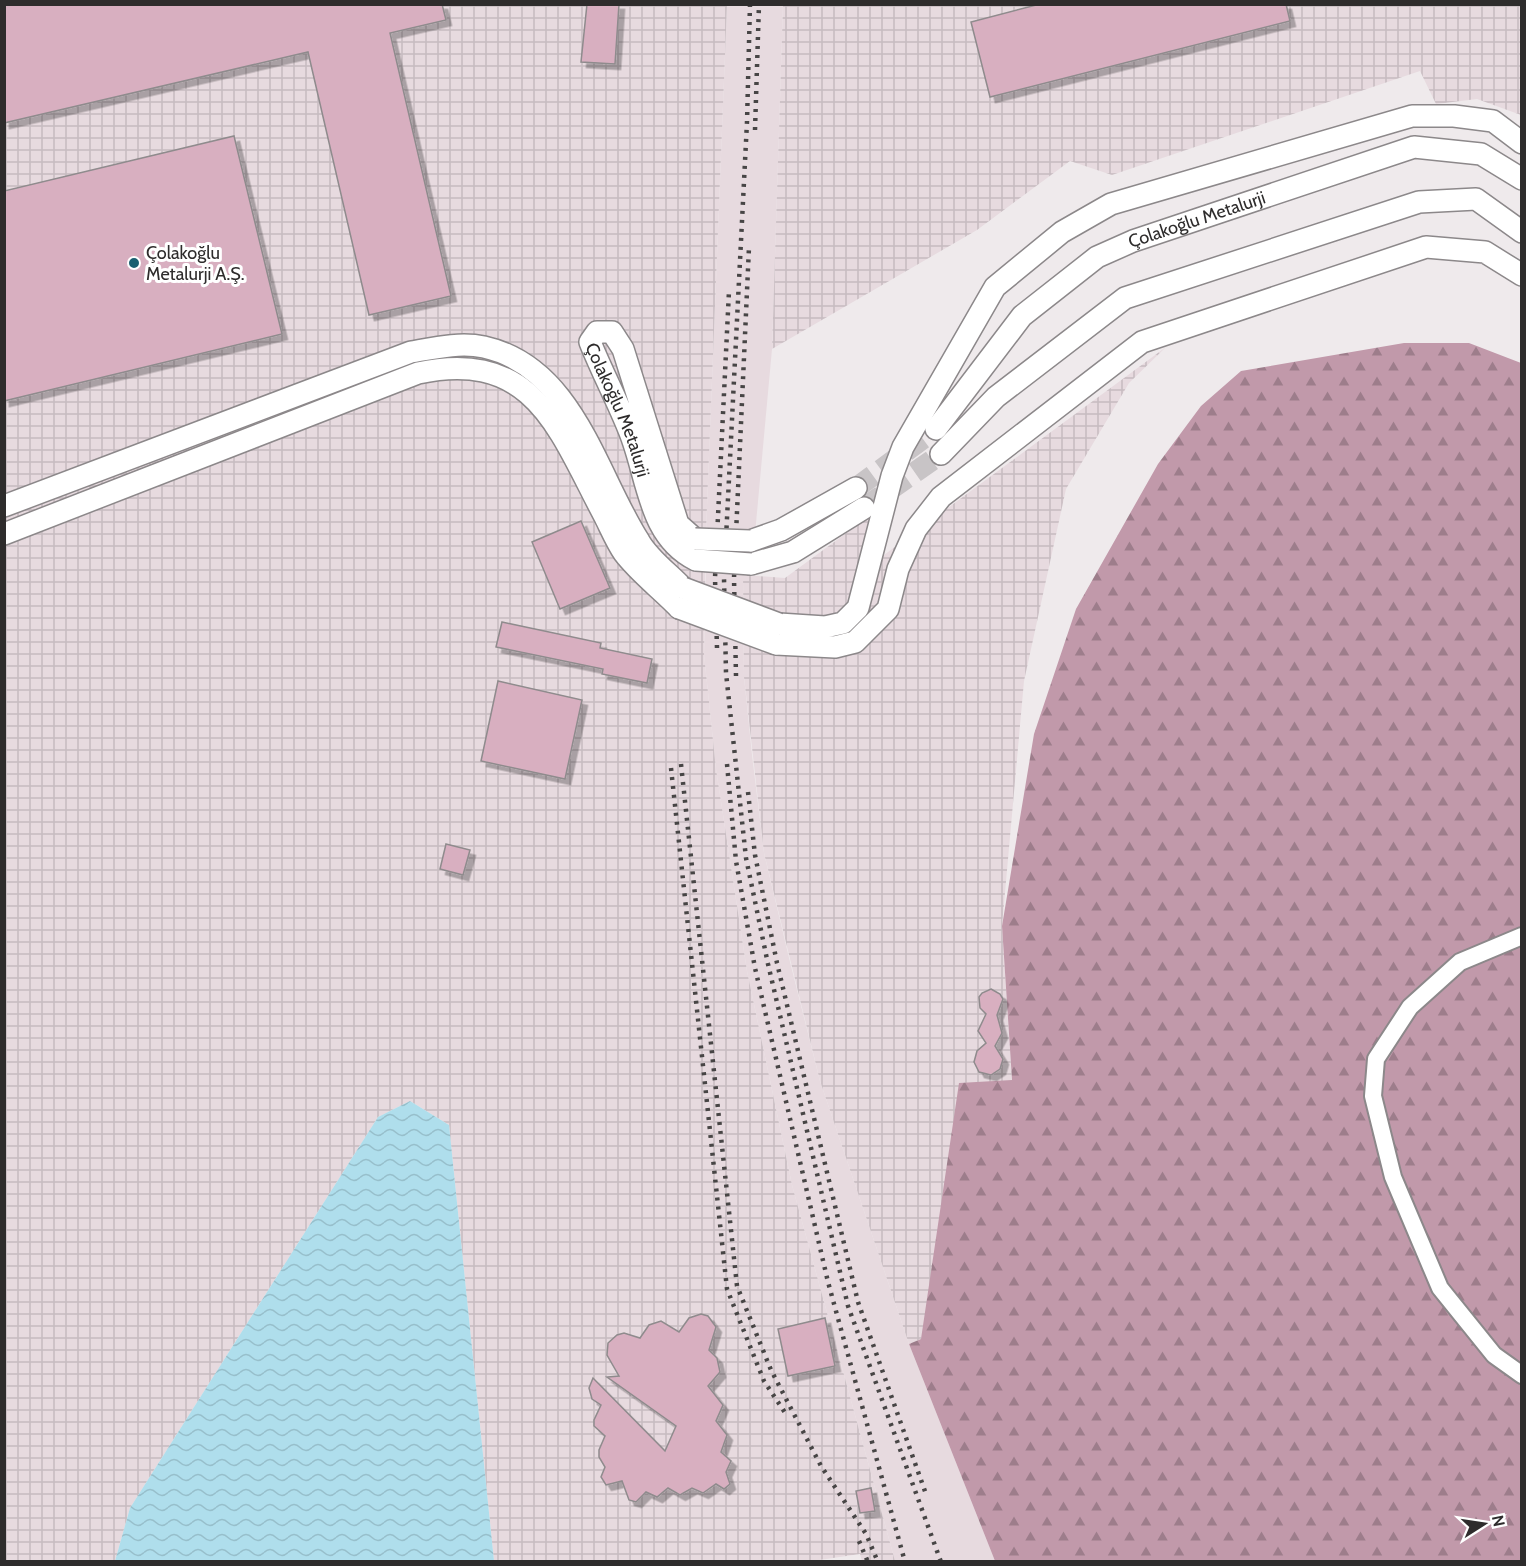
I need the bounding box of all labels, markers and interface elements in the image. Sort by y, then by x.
street label: Çolakoğlu Metalurji [1125,187,1268,253]
place label: Çolakoğlu Metalurji A.Ş. [146,242,244,285]
marker: Çolakoğlu Metalurji A.Ş. [127,256,141,270]
street label: Çolakoğlu Metalurji [580,339,654,479]
north arrow [1454,1494,1514,1554]
text: N [1488,1513,1509,1528]

